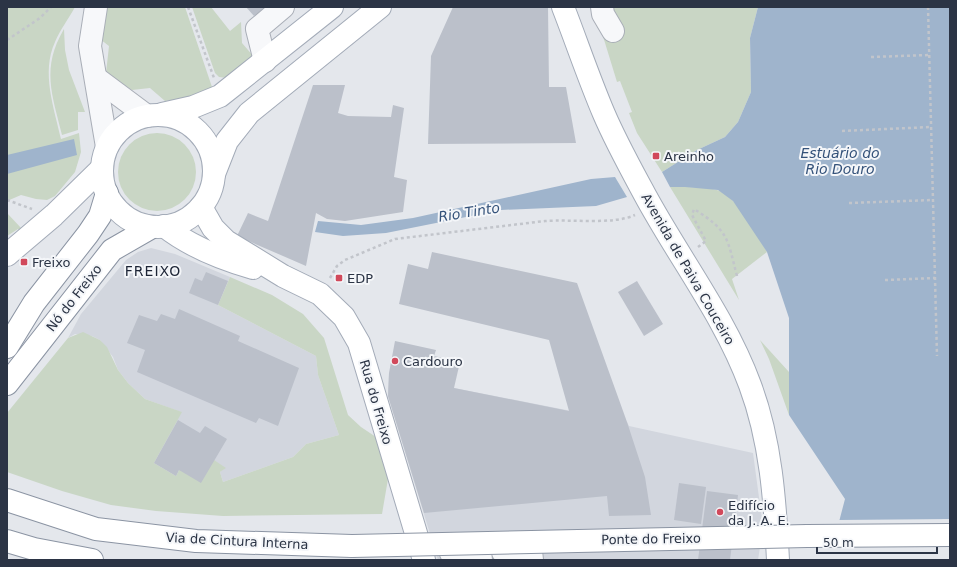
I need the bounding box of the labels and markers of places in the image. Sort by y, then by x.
place label: Areinho [664,149,714,164]
marker: Areinho [651,151,661,161]
place label: Freixo [32,255,70,270]
marker: Freixo [19,257,29,267]
place label: EDP [347,271,373,286]
marker: EDP [334,273,344,283]
place label: Cardouro [403,354,463,369]
marker: Cardouro [390,356,400,366]
place label: Edifício da J. A. E. [728,498,790,528]
marker: Edifício da J. A. E. [715,507,725,517]

